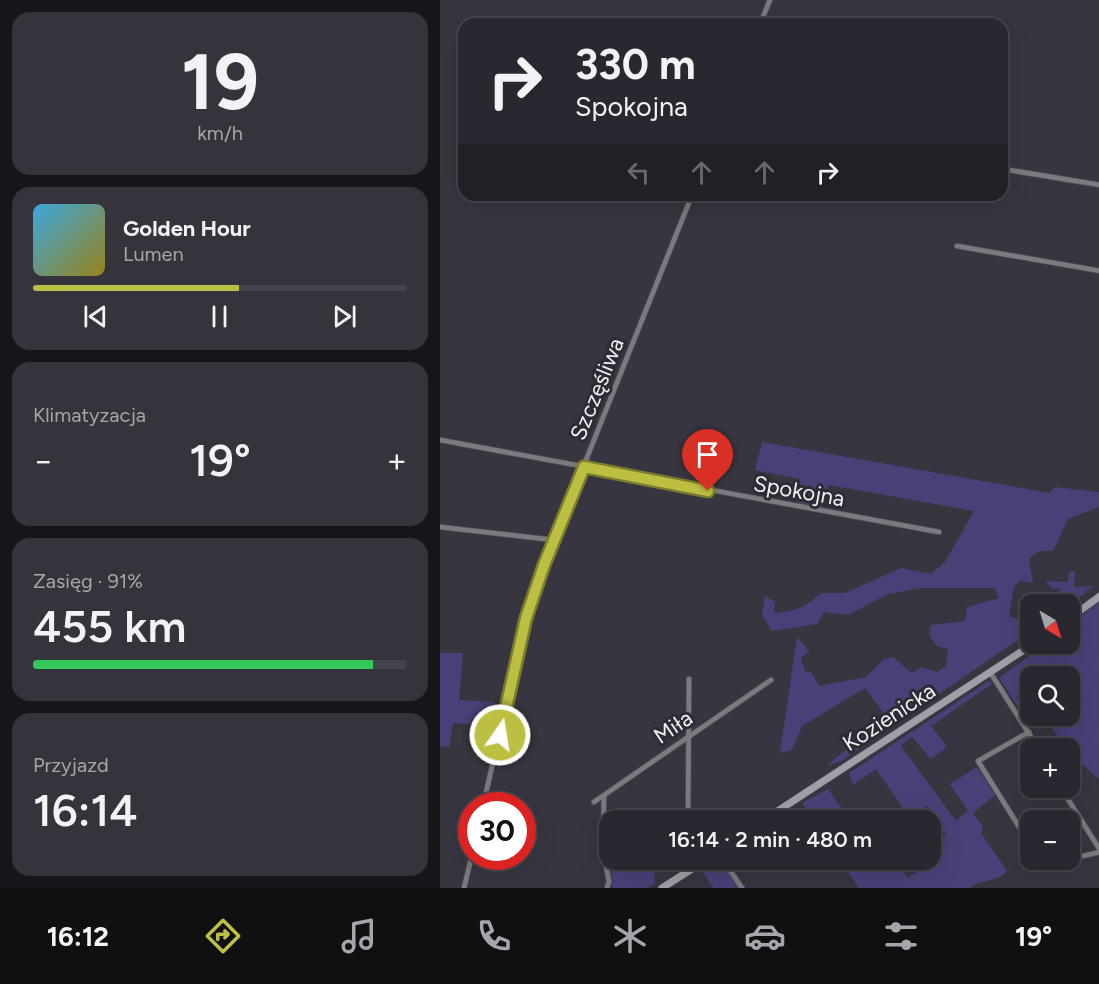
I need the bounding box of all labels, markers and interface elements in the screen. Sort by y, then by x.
text: 19 [181,35,259,129]
text: 330 m [575,39,696,90]
icon: right [476,42,554,120]
text: Spokojna [575,90,688,123]
text: km/h [197,121,243,145]
icon: left [622,156,655,189]
icon: ahead [685,156,718,189]
icon: ahead [748,156,781,189]
icon: right [811,156,844,189]
text: Golden Hour [123,215,251,242]
text: Lumen [123,242,184,266]
icon: previous [79,300,112,333]
icon: pause [203,300,236,333]
icon: next [328,300,361,333]
street label: Szczęśliwa [564,334,630,444]
text: Klimatyzacja [33,403,146,427]
pin [682,429,733,491]
text: 19° [189,433,251,487]
icon: arrive [691,438,724,471]
text: − [33,441,54,480]
text: + [386,441,407,480]
street label: Spokojna [751,470,847,512]
text: Zasięg · 91% [33,569,143,593]
north arrow [1020,594,1080,654]
map controls [1020,594,1080,870]
text: 455 km [33,599,186,653]
button: search [1020,666,1080,726]
street label: Kozienicka [838,677,940,757]
position arrow [468,703,532,767]
street label: Miła [648,704,698,750]
button: + [1020,738,1080,798]
text: Przyjazd [33,753,109,777]
text: 16:14 [33,783,138,837]
speed limit sign: 30 [458,792,536,870]
button: − [1020,810,1080,870]
text: 16:14 · 2 min · 480 m [668,826,872,853]
icon: directions [202,915,244,957]
icon: music [338,915,380,957]
icon: phone [473,915,515,957]
icon: climate [609,915,651,957]
icon: car [744,915,786,957]
icon: filters [880,915,922,957]
text: 16:12 [47,920,109,953]
text: 19° [1015,920,1052,953]

